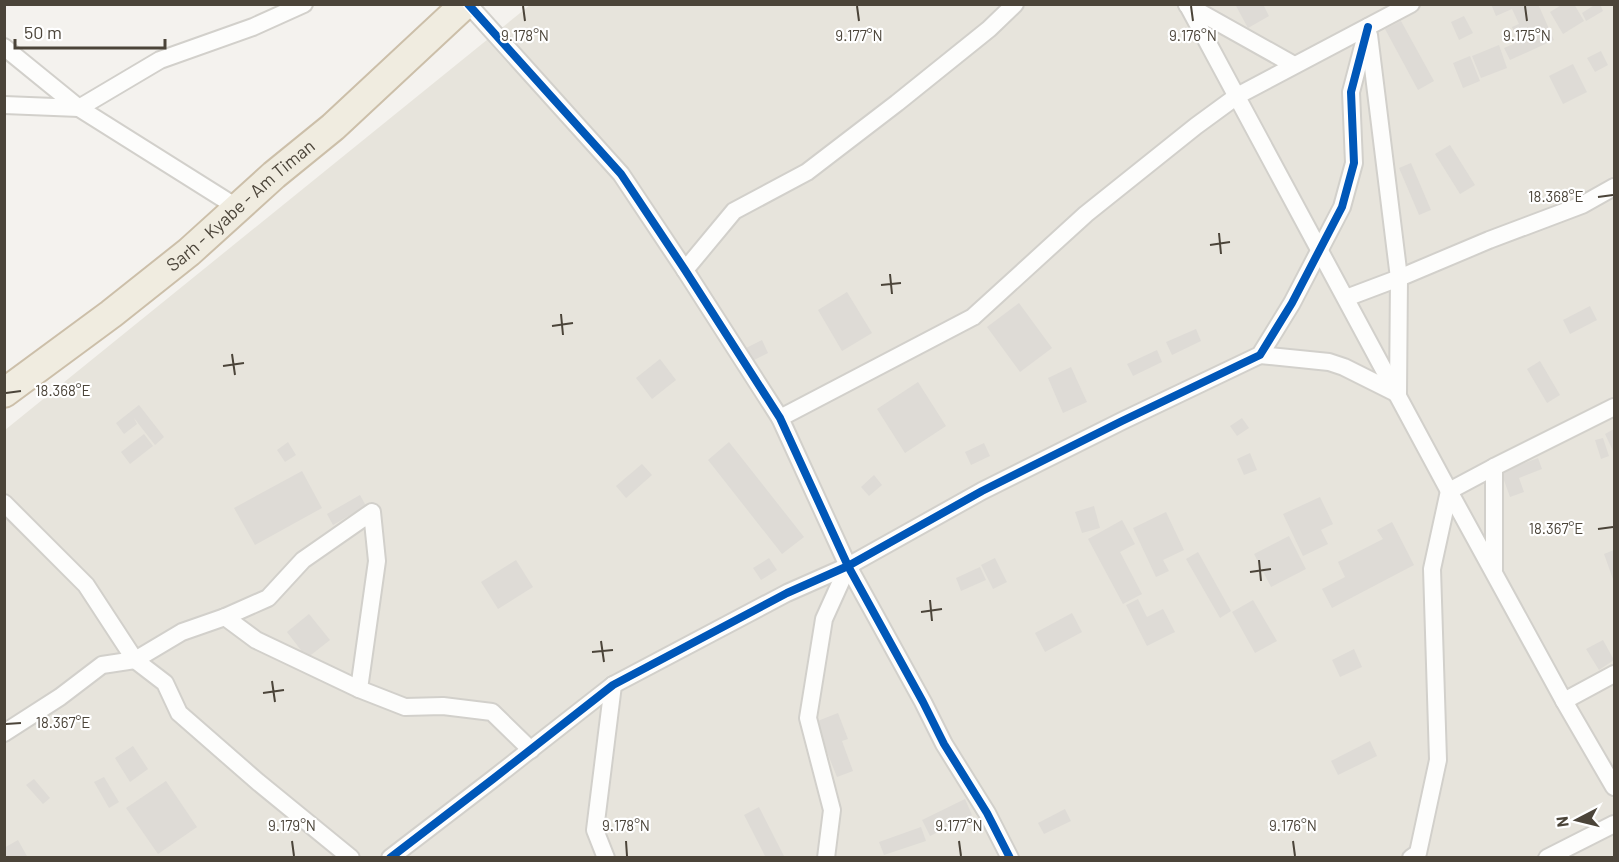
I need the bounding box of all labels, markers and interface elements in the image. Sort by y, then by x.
scale bar [15,12,165,50]
text: 50 m [24,21,62,43]
text: 9.178°N [501,26,549,44]
text: 9.177°N [835,26,883,44]
text: 9.176°N [1169,26,1217,44]
text: 9.175°N [1503,26,1551,44]
street label: Sarh - Kyabe - Am Timan [162,134,319,276]
text: 18.368°E [1528,187,1584,205]
text: 18.368°E [35,381,91,399]
text: 18.367°E [1529,519,1583,537]
text: 18.367°E [36,713,90,731]
north arrow [1547,790,1607,850]
text: N [1552,815,1572,828]
text: 9.179°N [268,816,316,834]
text: 9.178°N [602,816,650,834]
text: 9.177°N [935,816,983,834]
text: 9.176°N [1269,816,1317,834]

